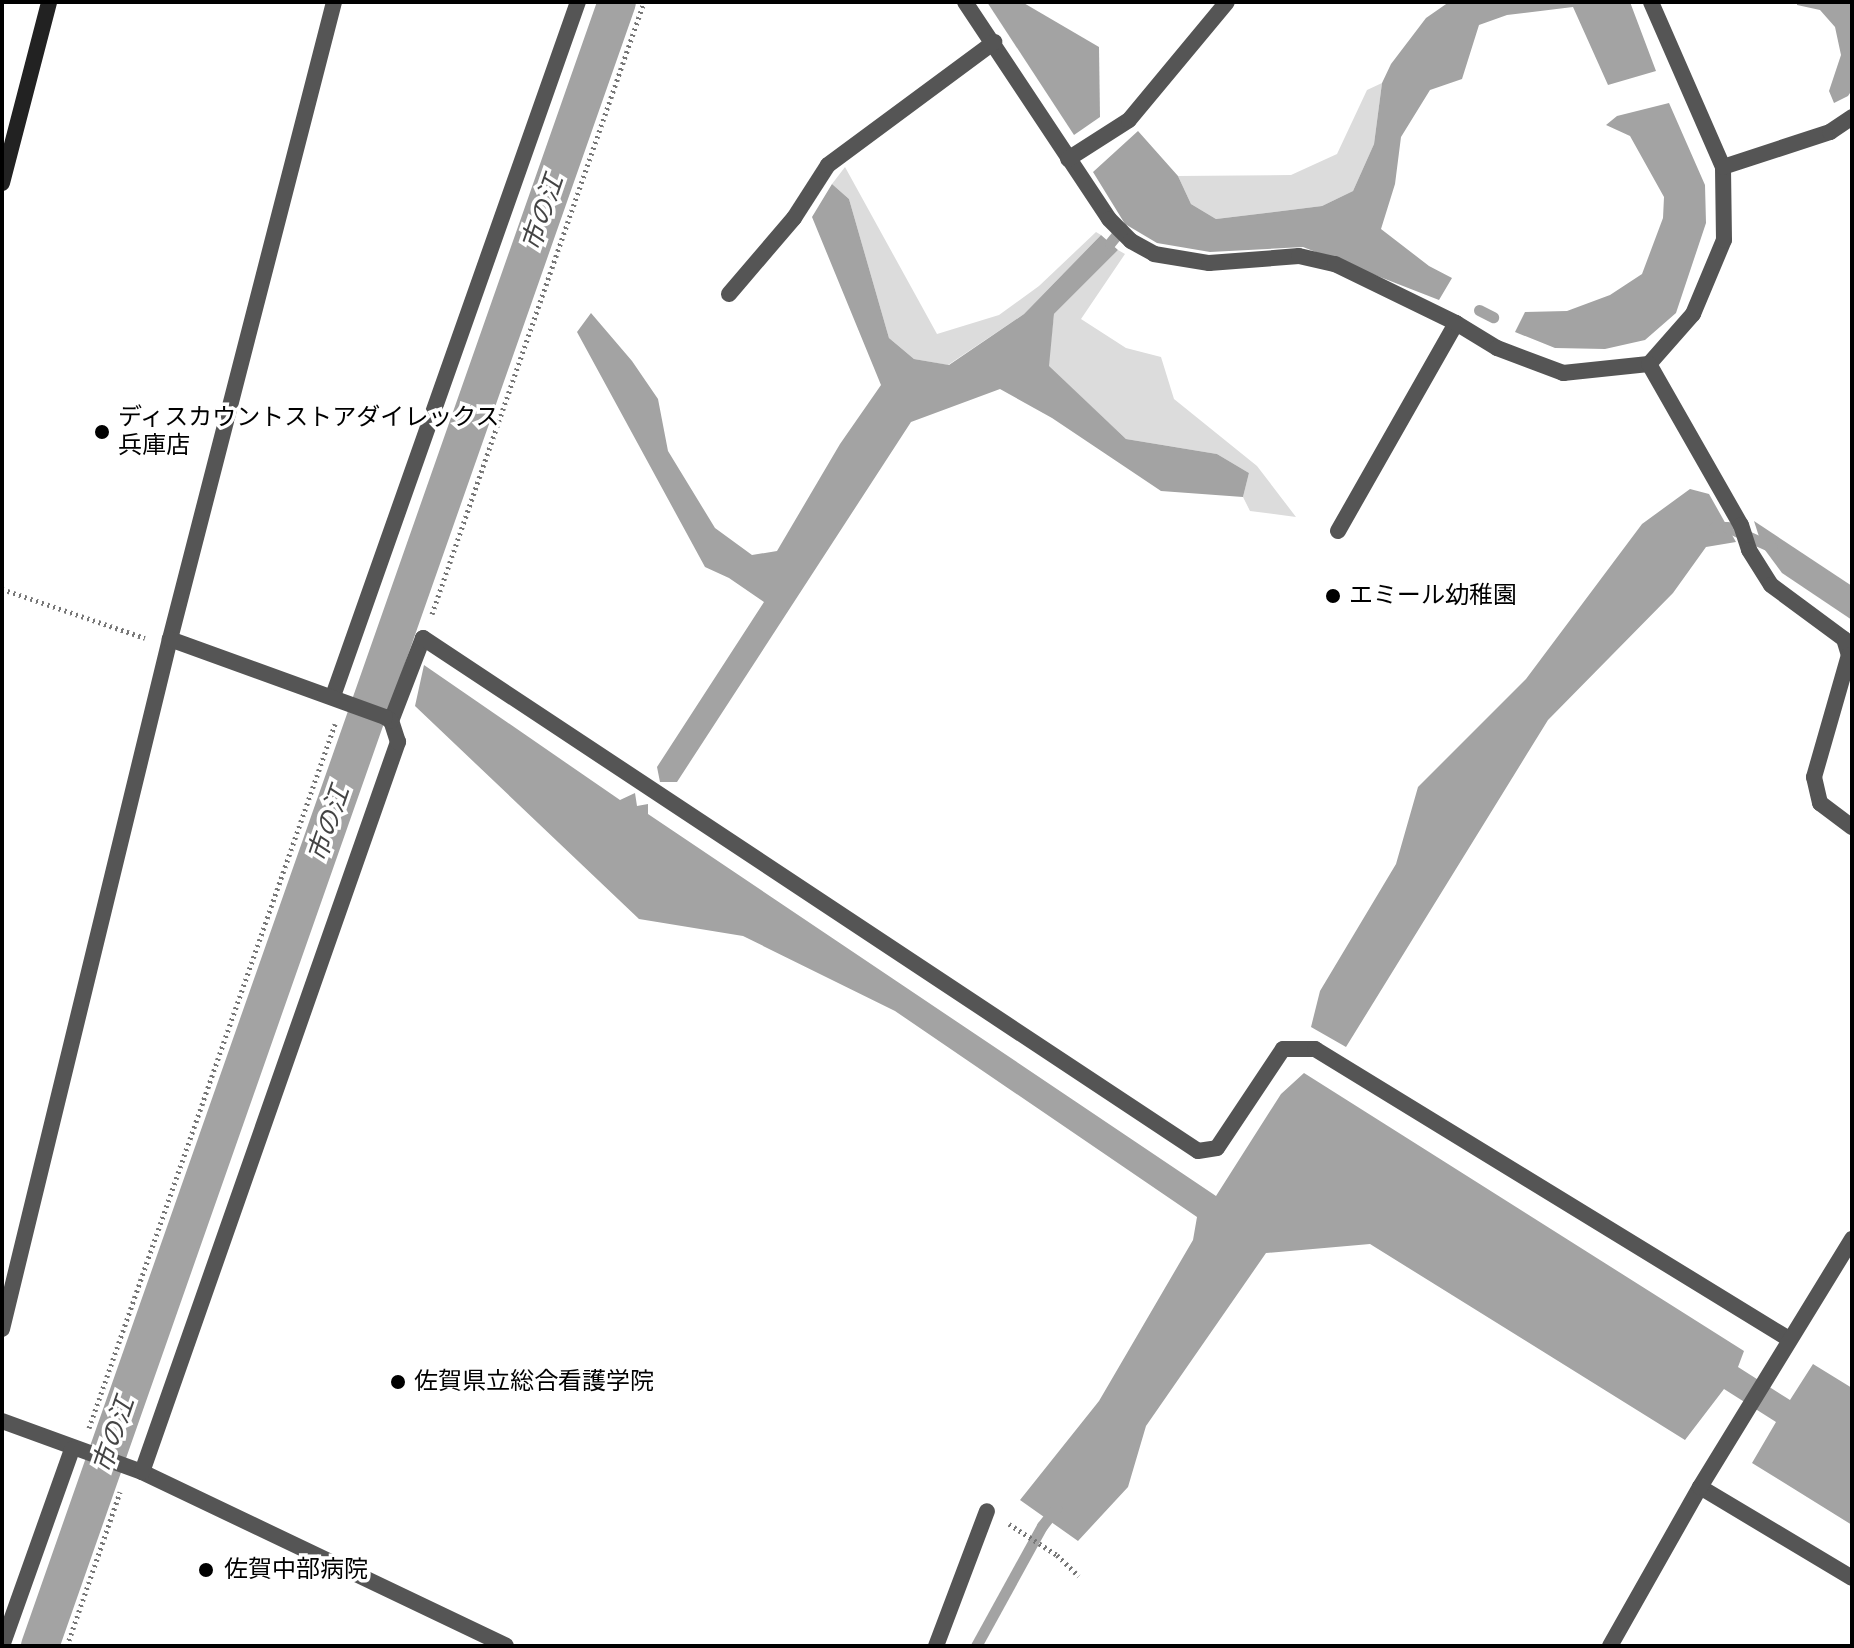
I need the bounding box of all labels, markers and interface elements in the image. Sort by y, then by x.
water label: 市の江 [516,171,570,255]
place label: ディスカウントストアダイレックス 兵庫店 [118,404,502,460]
marker: ディスカウントストアダイレックス 兵庫店 [93,423,111,441]
place label: エミール幼稚園 [1349,582,1517,610]
marker: エミール幼稚園 [1324,587,1342,605]
water label: 市の江 [302,782,356,866]
place label: 佐賀県立総合看護学院 [414,1368,654,1396]
marker: 佐賀県立総合看護学院 [389,1373,407,1391]
water label: 市の江 [87,1393,141,1477]
place label: 佐賀中部病院 [224,1556,368,1584]
marker: 佐賀中部病院 [195,1559,217,1581]

